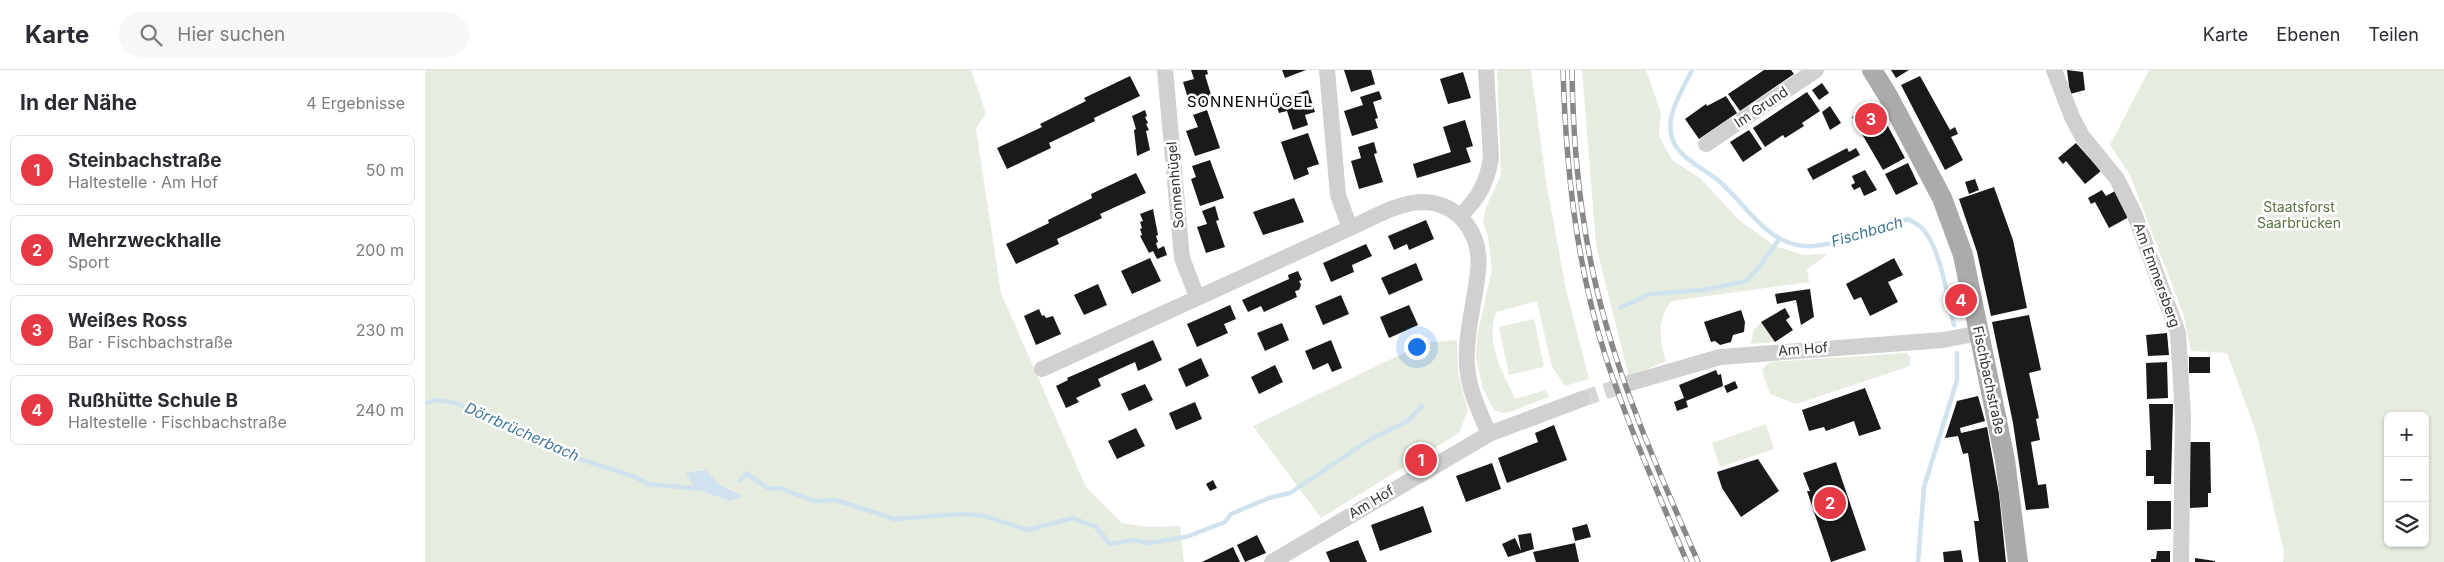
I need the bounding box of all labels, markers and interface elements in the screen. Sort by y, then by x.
search box [119,12,469,57]
text: Karte [25,20,89,49]
icon: search [137,21,165,49]
text: Hier suchen [177,23,285,46]
text: Karte [2203,24,2248,45]
text: Ebenen [2276,24,2340,45]
text: Teilen [2368,24,2419,45]
street label: Im Grund [1731,83,1791,131]
text: In der Nähe [20,90,137,115]
district label: SONNENHÜGEL [1187,92,1313,111]
text: 4 Ergebnisse [306,93,405,113]
pin: 3 [1855,100,1887,138]
street label: Sonnenhügel [1162,141,1187,229]
text: Steinbachstraße [68,149,222,172]
text: 1 [34,160,40,180]
text: 50 m [366,160,404,180]
text: Haltestelle · Am Hof [68,172,218,192]
park label: Staatsforst Saarbrücken [2257,198,2341,231]
water label: Fischbach [1829,212,1905,251]
street label: Am Emmersberg [2131,220,2184,329]
text: Mehrzweckhalle [68,229,221,252]
text: 2 [32,240,42,260]
text: 200 m [356,240,404,260]
text: Sport [68,252,109,272]
pin: 4 [1945,281,1977,319]
text: Weißes Ross [68,309,187,332]
text: 3 [32,320,42,340]
text: 230 m [356,320,404,340]
street label: Fischbachstraße [1970,324,2009,435]
text: Bar · Fischbachstraße [68,332,233,352]
your location [1404,334,1430,360]
street label: Am Hof [1778,338,1828,359]
text: Rußhütte Schule B [68,389,238,412]
water label: Dörrbrücherbach [462,398,582,465]
text: 4 [32,400,42,420]
text: 240 m [356,400,404,420]
text: Haltestelle · Fischbachstraße [68,412,287,432]
map controls [2384,412,2429,547]
button: + [2384,412,2429,457]
pin: 1 [1405,441,1437,479]
button: − [2384,457,2429,502]
street label: Am Hof [1345,481,1396,522]
pin: 2 [1814,484,1846,522]
button: layers [2384,502,2429,547]

